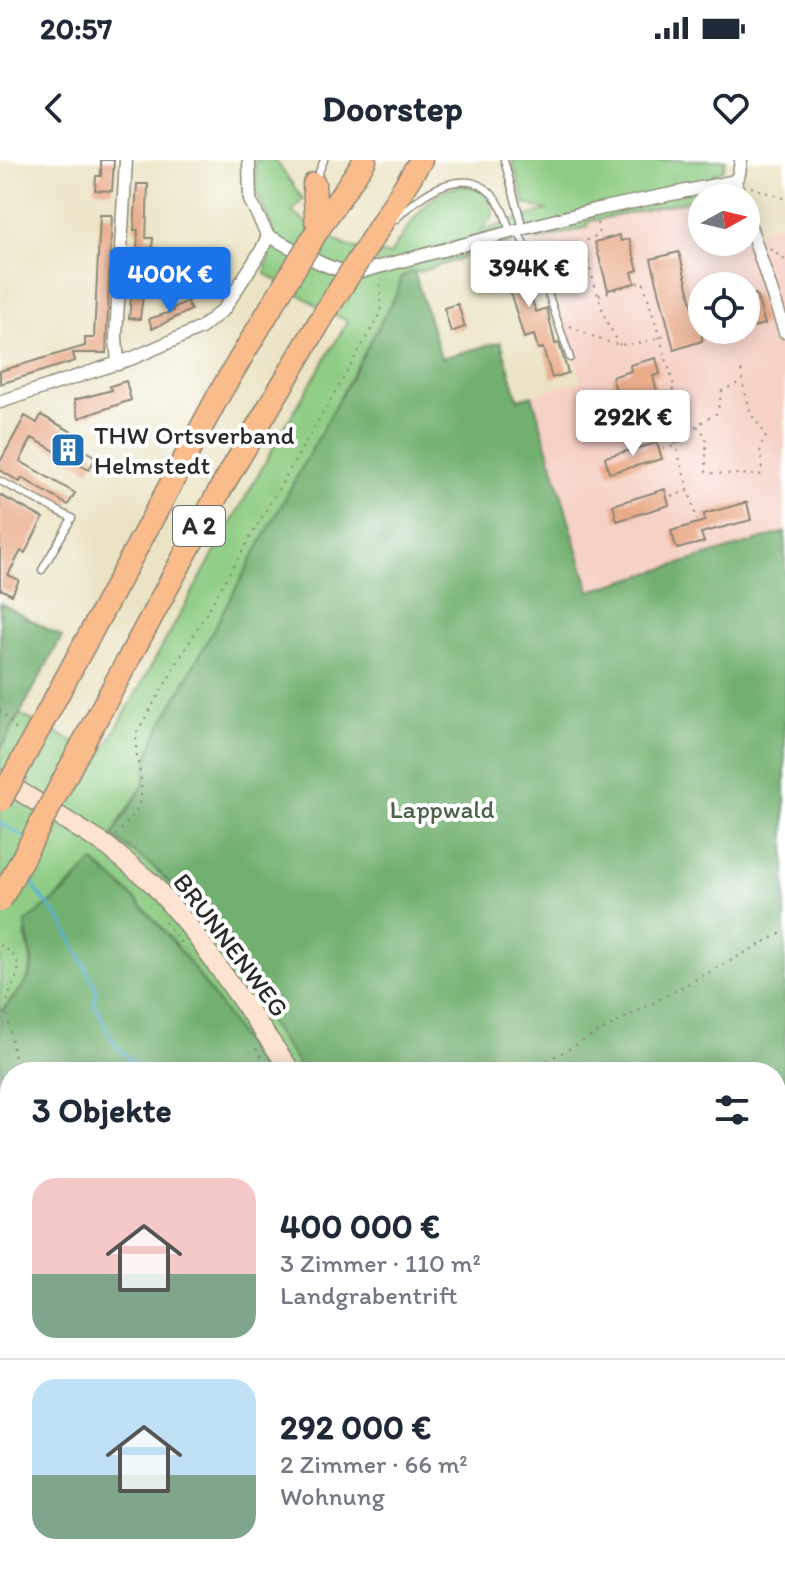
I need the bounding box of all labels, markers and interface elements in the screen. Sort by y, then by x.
text: 20:57 [40,10,112,47]
icon: back [32,86,76,130]
icon: heart [709,86,753,130]
text: Doorstep [322,87,463,130]
north arrow [688,184,760,256]
map controls [688,184,760,344]
pin: 394K € [464,241,594,309]
pin: 400K € [105,247,235,315]
text: 394K € [489,251,569,283]
text: 400K € [128,257,212,289]
button: locate [688,272,760,344]
pin: 292K € [568,390,698,458]
text: 292K € [594,400,672,432]
place label: THW Ortsverband Helmstedt [94,419,295,481]
building icon: THW Ortsverband Helmstedt [49,431,87,469]
road number: A 2 [173,506,225,546]
park label: Lappwald [389,793,495,825]
street label: BRUNNENWEG [166,867,296,1023]
icon: filters [710,1088,754,1132]
text: 3 Objekte [32,1090,172,1131]
text: 400 000 € [280,1206,440,1247]
icon: home [96,1210,192,1306]
text: 3 Zimmer · 110 m² [280,1247,481,1279]
text: Landgrabentrift [280,1279,458,1311]
text: 292 000 € [280,1407,431,1448]
icon: home [96,1411,192,1507]
text: 2 Zimmer · 66 m² [280,1448,468,1480]
text: Wohnung [280,1480,385,1512]

